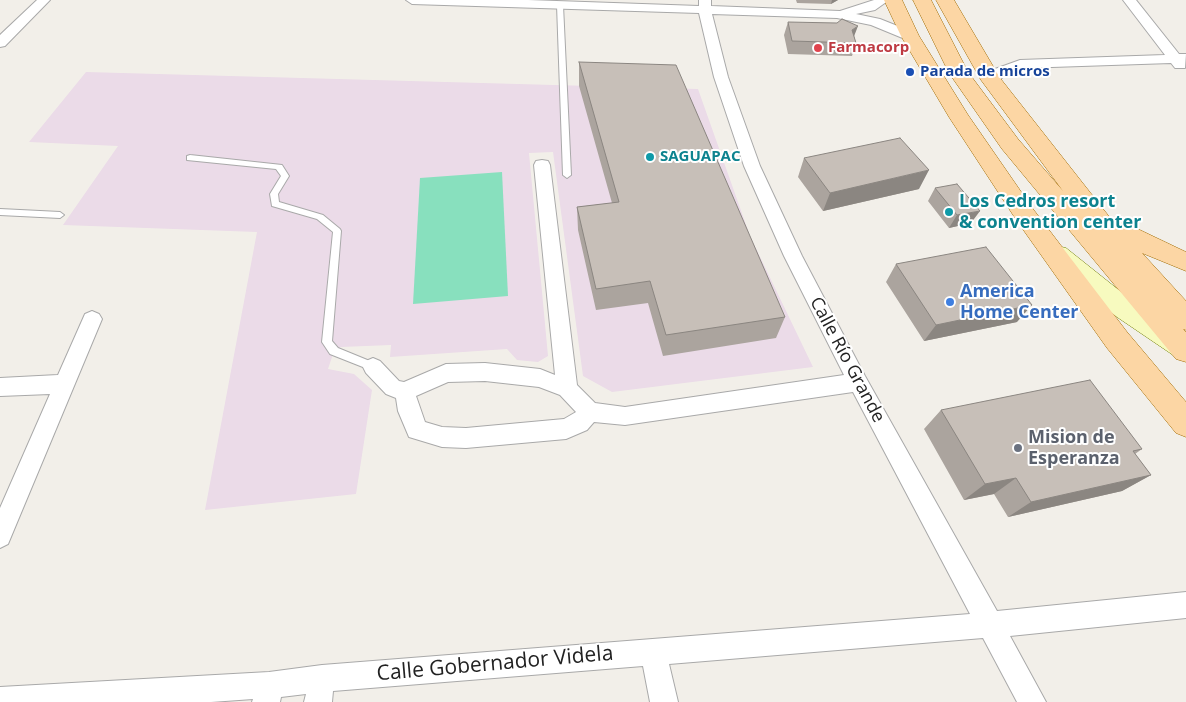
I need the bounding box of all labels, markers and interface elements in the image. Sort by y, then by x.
place label: Farmacorp [828,39,909,57]
marker: Farmacorp [812,42,824,54]
place label: Parada de micros [920,63,1050,81]
marker: Parada de micros [904,66,916,78]
place label: SAGUAPAC [660,148,740,166]
marker: SAGUAPAC [644,151,656,163]
place label: Los Cedros resort & convention center [959,191,1141,233]
marker: Los Cedros resort & convention center [943,206,955,218]
place label: America Home Center [960,281,1078,324]
street label: Calle Río Grande [805,294,889,426]
marker: America Home Center [944,296,956,308]
place label: Mision de Esperanza [1028,427,1120,469]
marker: Mision de Esperanza [1012,442,1024,454]
street label: Calle Gobernador Videla [376,641,614,687]

